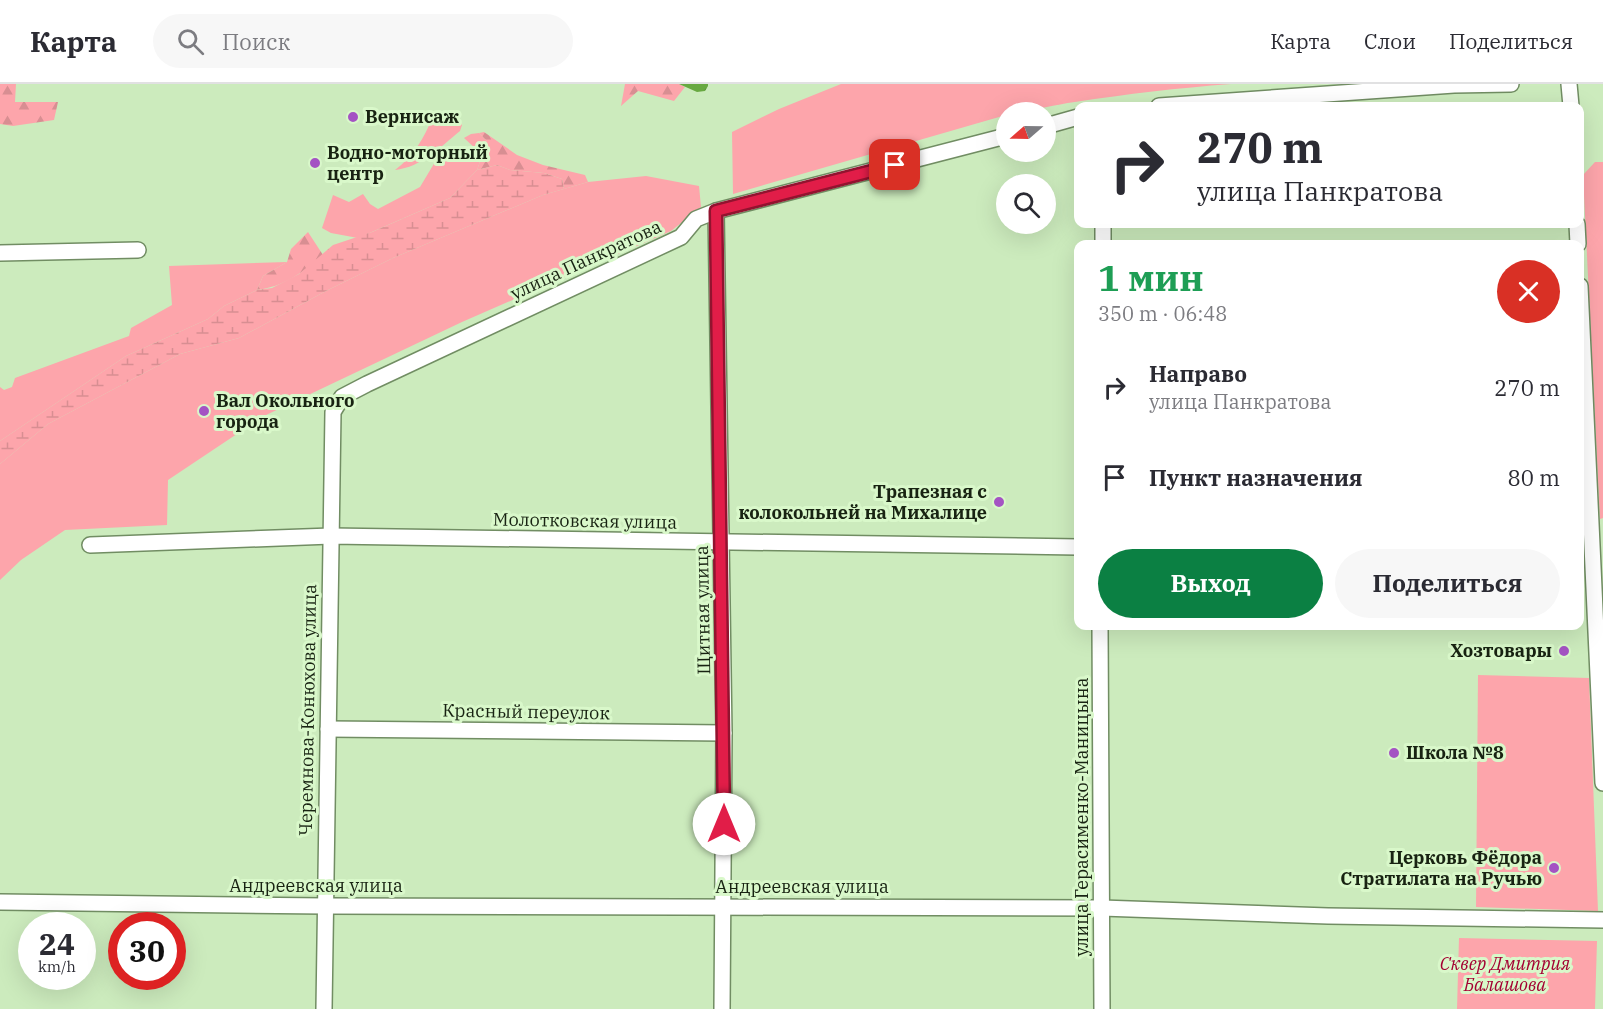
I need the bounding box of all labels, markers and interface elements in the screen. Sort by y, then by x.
search box [153,14,573,68]
text: Карта [30,23,117,60]
icon: search [174,25,207,58]
text: Поиск [222,27,290,56]
text: Карта [1270,27,1331,55]
text: Слои [1364,27,1416,55]
text: Поделиться [1449,27,1573,55]
north arrow [996,102,1056,162]
map controls [996,102,1056,234]
place label: Вернисаж [365,105,460,128]
marker: Вернисаж [346,110,360,124]
text: 270 m [1197,120,1323,175]
icon: right [1098,126,1176,204]
pin [869,139,920,190]
place label: Водно-моторный центр [327,141,488,185]
icon: arrive [878,148,911,181]
marker: Водно-моторный центр [308,156,322,170]
text: улица Панкратова [1197,173,1443,208]
button: search [996,174,1056,234]
street label: улица Панкратова [507,214,665,305]
text: 1 мин [1098,254,1204,301]
button: close [1497,260,1560,323]
text: 350 m · 06:48 [1098,300,1227,327]
text: Направо [1149,359,1247,388]
icon: right [1098,371,1131,404]
text: 270 m [1494,373,1560,402]
text: улица Панкратова [1149,388,1331,415]
place label: Вал Окольного города [216,389,355,433]
marker: Вал Окольного города [197,404,211,418]
icon: arrive [1098,461,1131,494]
text: Пункт назначения [1149,463,1363,492]
text: 80 m [1508,463,1560,492]
place label: Трапезная с колокольней на Михалице [738,480,987,524]
marker: Трапезная с колокольней на Михалице [992,495,1006,509]
street label: Молотковская улица [493,507,677,534]
street label: Щитная улица [690,545,715,675]
button: Выход [1098,549,1323,618]
button: Поделиться [1335,549,1560,618]
street label: Черемнова-Конюхова улица [294,584,321,836]
place label: Хозтовары [1450,639,1552,662]
marker: Хозтовары [1557,644,1571,658]
street label: улица Герасименко-Маницына [1070,677,1093,956]
street label: Красный переулок [442,699,610,724]
place label: Школа №8 [1406,741,1504,764]
marker: Школа №8 [1387,746,1401,760]
position arrow [692,792,756,856]
place label: Церковь Фёдора Стратилата на Ручью [1340,846,1542,890]
marker: Церковь Фёдора Стратилата на Ручью [1547,861,1561,875]
street label: Андреевская улица [229,874,403,897]
street label: Андреевская улица [715,875,889,898]
speed limit sign: 30 [108,912,186,990]
text: 24 [39,924,75,963]
park label: Сквер Дмитрия Балашова [1440,952,1571,996]
text: km/h [38,957,76,976]

